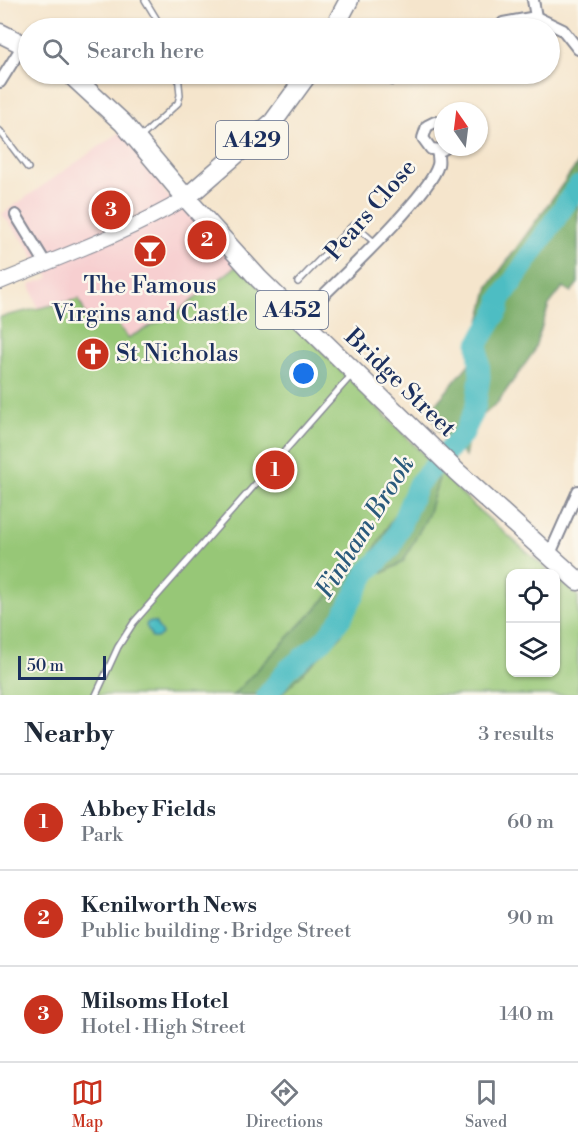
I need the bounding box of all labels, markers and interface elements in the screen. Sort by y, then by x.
search box [18,18,560,84]
icon: search [39,35,72,68]
text: Search here [87,38,204,65]
north arrow [434,102,488,156]
road number: A429 [216,121,288,159]
street label: Pears Close [319,153,423,267]
pin: 3 [92,188,130,232]
pin: 2 [188,218,226,262]
bar icon: The Famous Virgins and Castle [132,233,168,269]
place label: The Famous Virgins and Castle [51,271,248,329]
road number: A452 [256,291,328,329]
street label: Bridge Street [337,322,462,444]
church icon: St Nicholas [75,336,111,372]
place label: St Nicholas [116,339,238,369]
your location [289,359,318,388]
pin: 1 [256,448,294,492]
water label: Finham Brook [308,450,422,604]
map controls [506,569,560,677]
button: locate [506,569,560,623]
button: layers [506,623,560,677]
scale bar [18,653,106,680]
text: 50 m [27,656,64,676]
text: Nearby [24,718,114,750]
text: 3 results [478,722,554,747]
text: Abbey Fields [81,796,216,823]
text: 1 [39,810,48,835]
text: 60 m [507,810,554,835]
text: Park [81,823,123,848]
text: Kenilworth News [81,892,257,919]
text: 2 [37,906,50,931]
text: 90 m [507,906,554,931]
text: Public building · Bridge Street [81,919,351,944]
text: Milsoms Hotel [81,988,229,1015]
text: 3 [37,1002,50,1027]
text: 140 m [499,1002,554,1027]
text: Hotel · High Street [81,1015,246,1040]
tab: Map [71,1076,104,1132]
tab: Directions [246,1076,323,1132]
tab: Saved [465,1076,507,1132]

